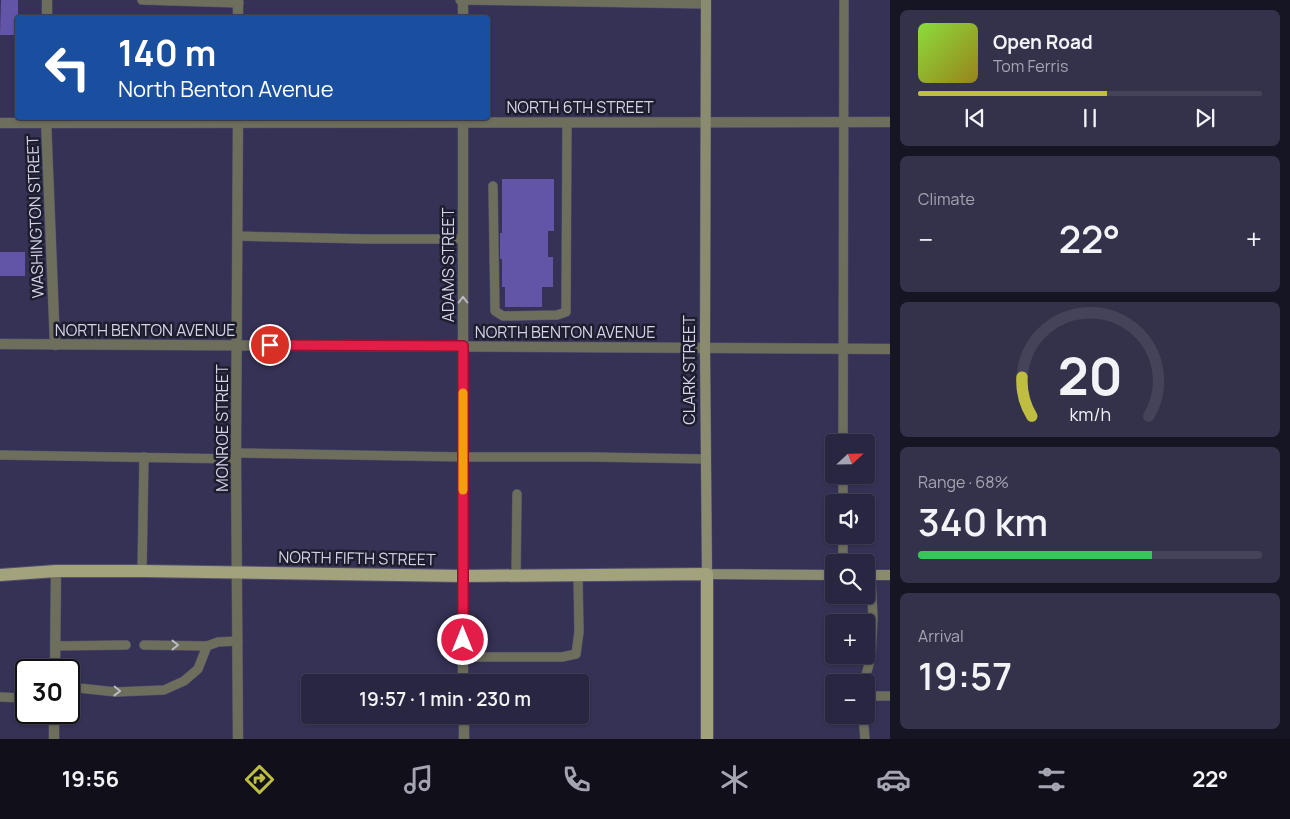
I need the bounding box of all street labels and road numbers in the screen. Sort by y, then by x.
street label: NORTH 6TH STREET [506,96,654,118]
street label: WASHINGTON STREET [21,135,49,299]
street label: ADAMS STREET [437,207,459,322]
street label: CLARK STREET [678,315,700,425]
street label: NORTH BENTON AVENUE [55,319,235,341]
street label: NORTH BENTON AVENUE [475,321,655,343]
street label: MONROE STREET [211,364,233,492]
street label: NORTH FIFTH STREET [278,546,436,570]

